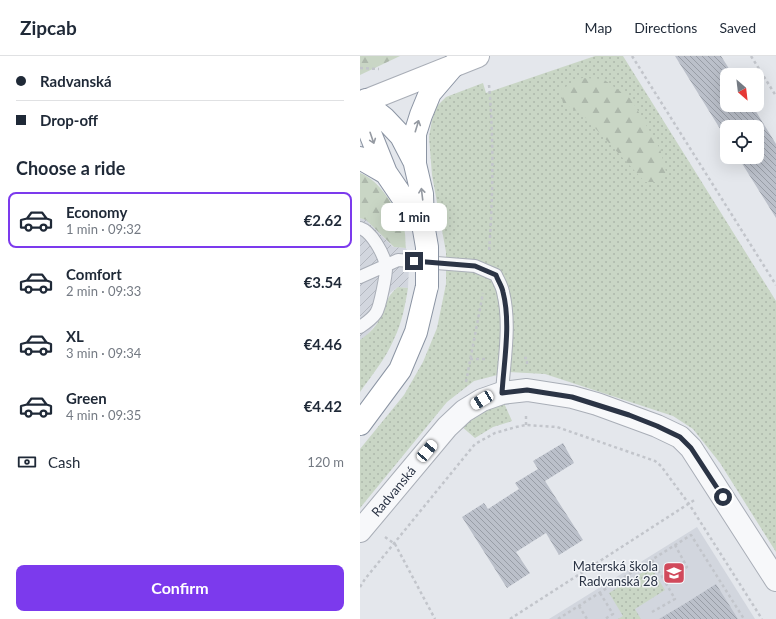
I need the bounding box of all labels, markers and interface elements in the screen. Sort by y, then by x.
text: Zipcab [20,16,77,39]
text: Map [585,19,612,36]
text: Directions [634,19,697,36]
text: Saved [719,19,756,36]
north arrow [720,68,764,112]
map controls [720,68,764,164]
text: Radvanská [40,72,112,90]
text: Drop-off [40,111,98,129]
one-way arrow [414,119,421,132]
button: locate [720,120,764,164]
one-way arrow [368,131,376,143]
text: Choose a ride [16,157,125,179]
one-way arrow [418,188,425,201]
icon: car [18,202,54,238]
text: Economy [66,203,127,221]
callout: 1 min [381,203,447,231]
text: 1 min [398,209,430,225]
text: €2.62 [304,211,342,229]
text: 1 min · 09:32 [66,221,141,237]
route end [405,252,423,270]
icon: car [18,264,54,300]
text: Comfort [66,265,122,283]
text: €3.54 [304,273,342,291]
text: 2 min · 09:33 [66,283,141,299]
icon: car [18,326,54,362]
text: XL [66,327,84,345]
text: €4.46 [304,335,342,353]
text: 3 min · 09:34 [66,345,141,361]
icon: car [18,388,54,424]
text: Green [66,389,107,407]
car [469,389,495,411]
text: €4.42 [304,397,342,415]
text: 4 min · 09:35 [66,407,141,423]
car [415,438,439,464]
icon: cash [16,451,38,473]
text: Cash [48,453,80,471]
text: 120 m [307,454,344,470]
street label: Radvanská [368,463,419,520]
route start [714,488,732,506]
place label: Materská škola Radvanská 28 [573,558,658,589]
school or university icon: Materská škola Radvanská 28 [661,560,687,586]
button: Confirm [16,565,344,611]

